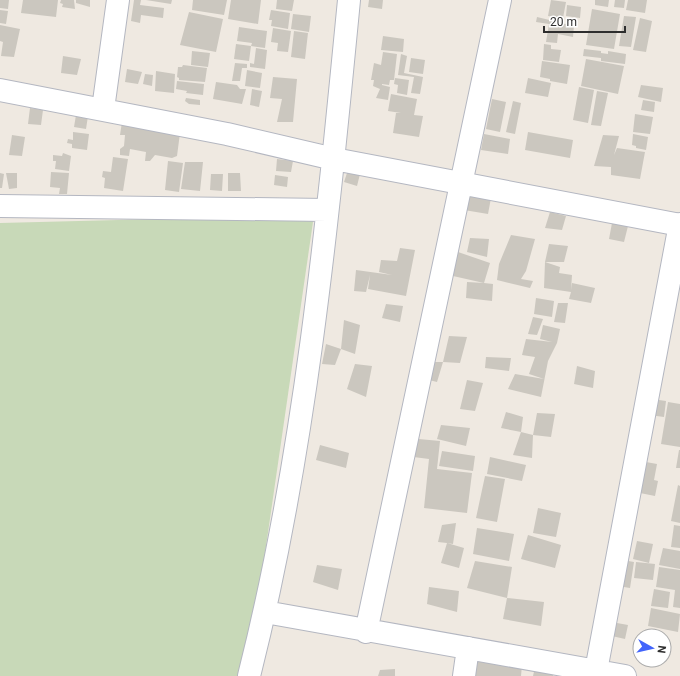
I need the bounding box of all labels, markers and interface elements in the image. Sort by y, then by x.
scale bar [544,8,625,34]
text: 20 m [550,15,577,29]
north arrow [632,628,672,668]
text: N [654,645,668,654]

